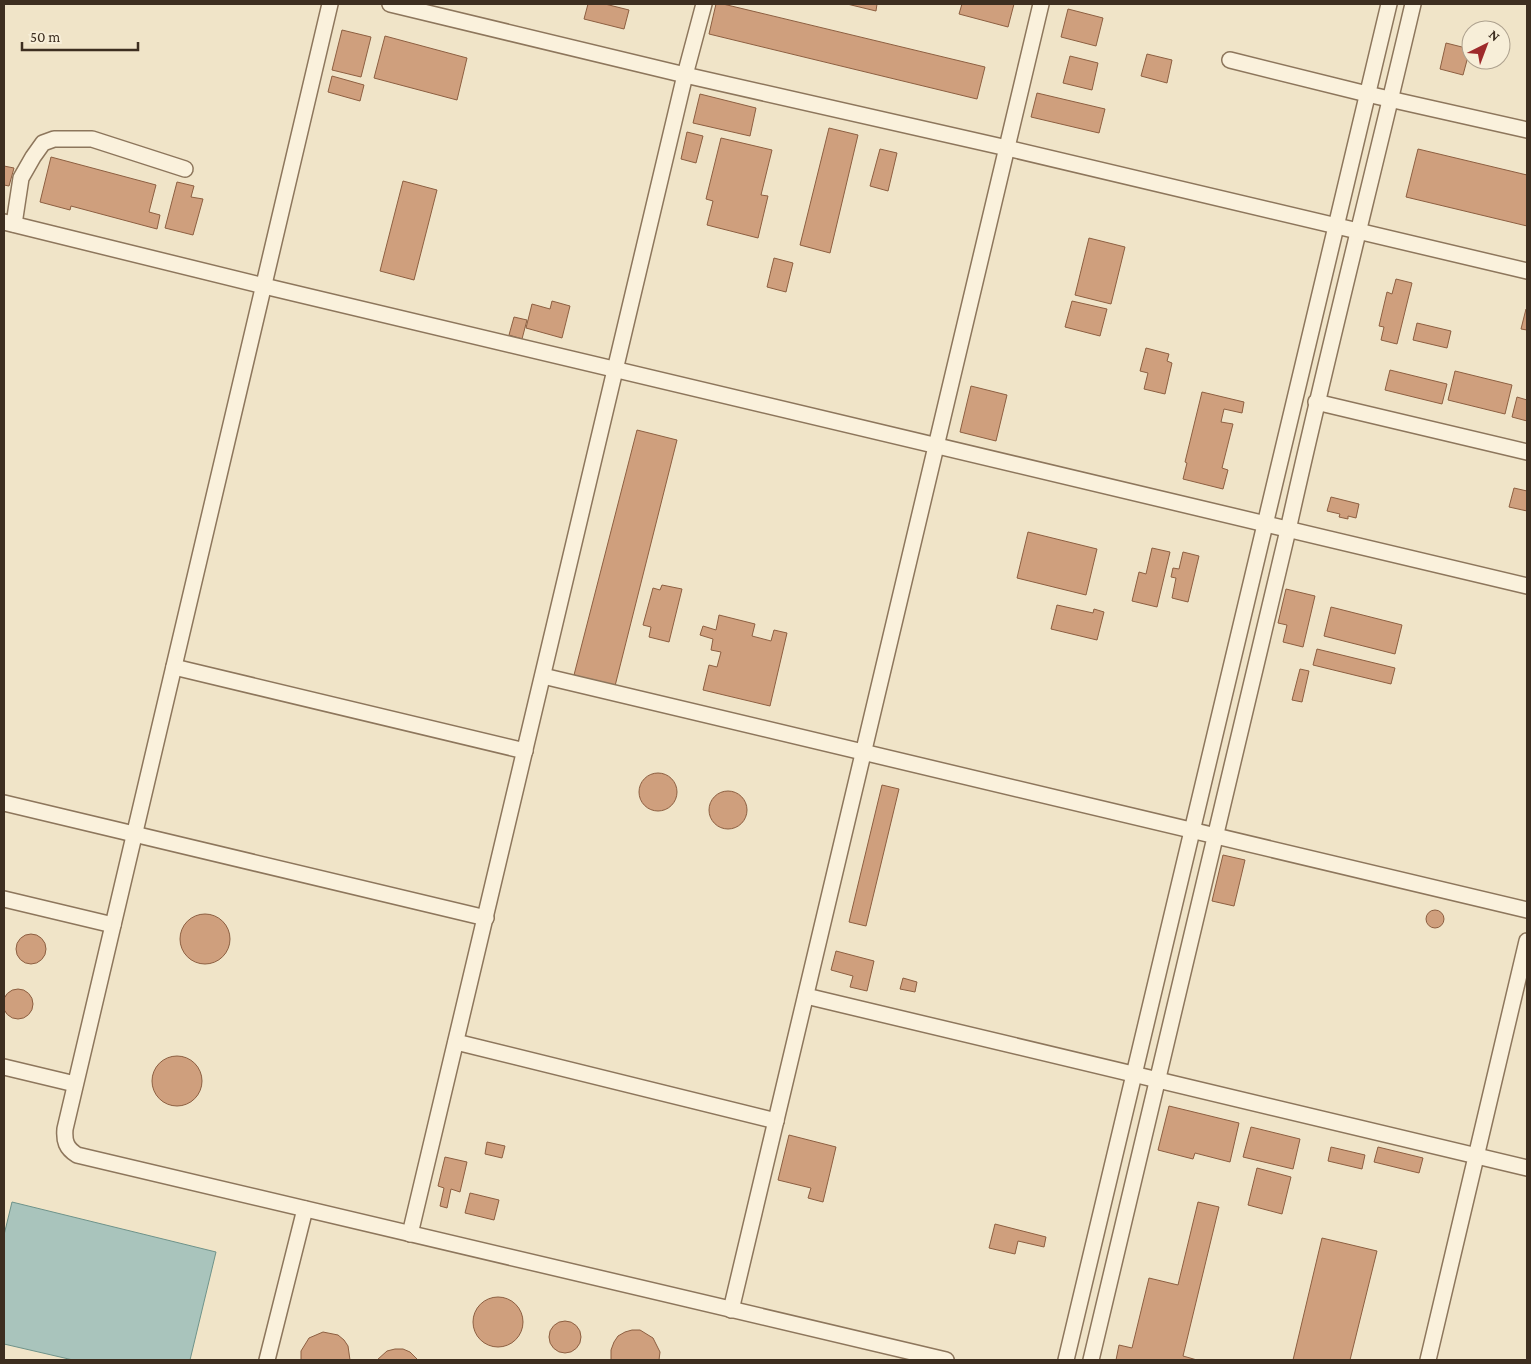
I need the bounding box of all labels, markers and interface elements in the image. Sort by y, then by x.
scale bar [22,20,139,52]
north arrow [1461,20,1511,70]
text: N [1486,26,1504,45]
text: 50 m [30,29,60,45]

